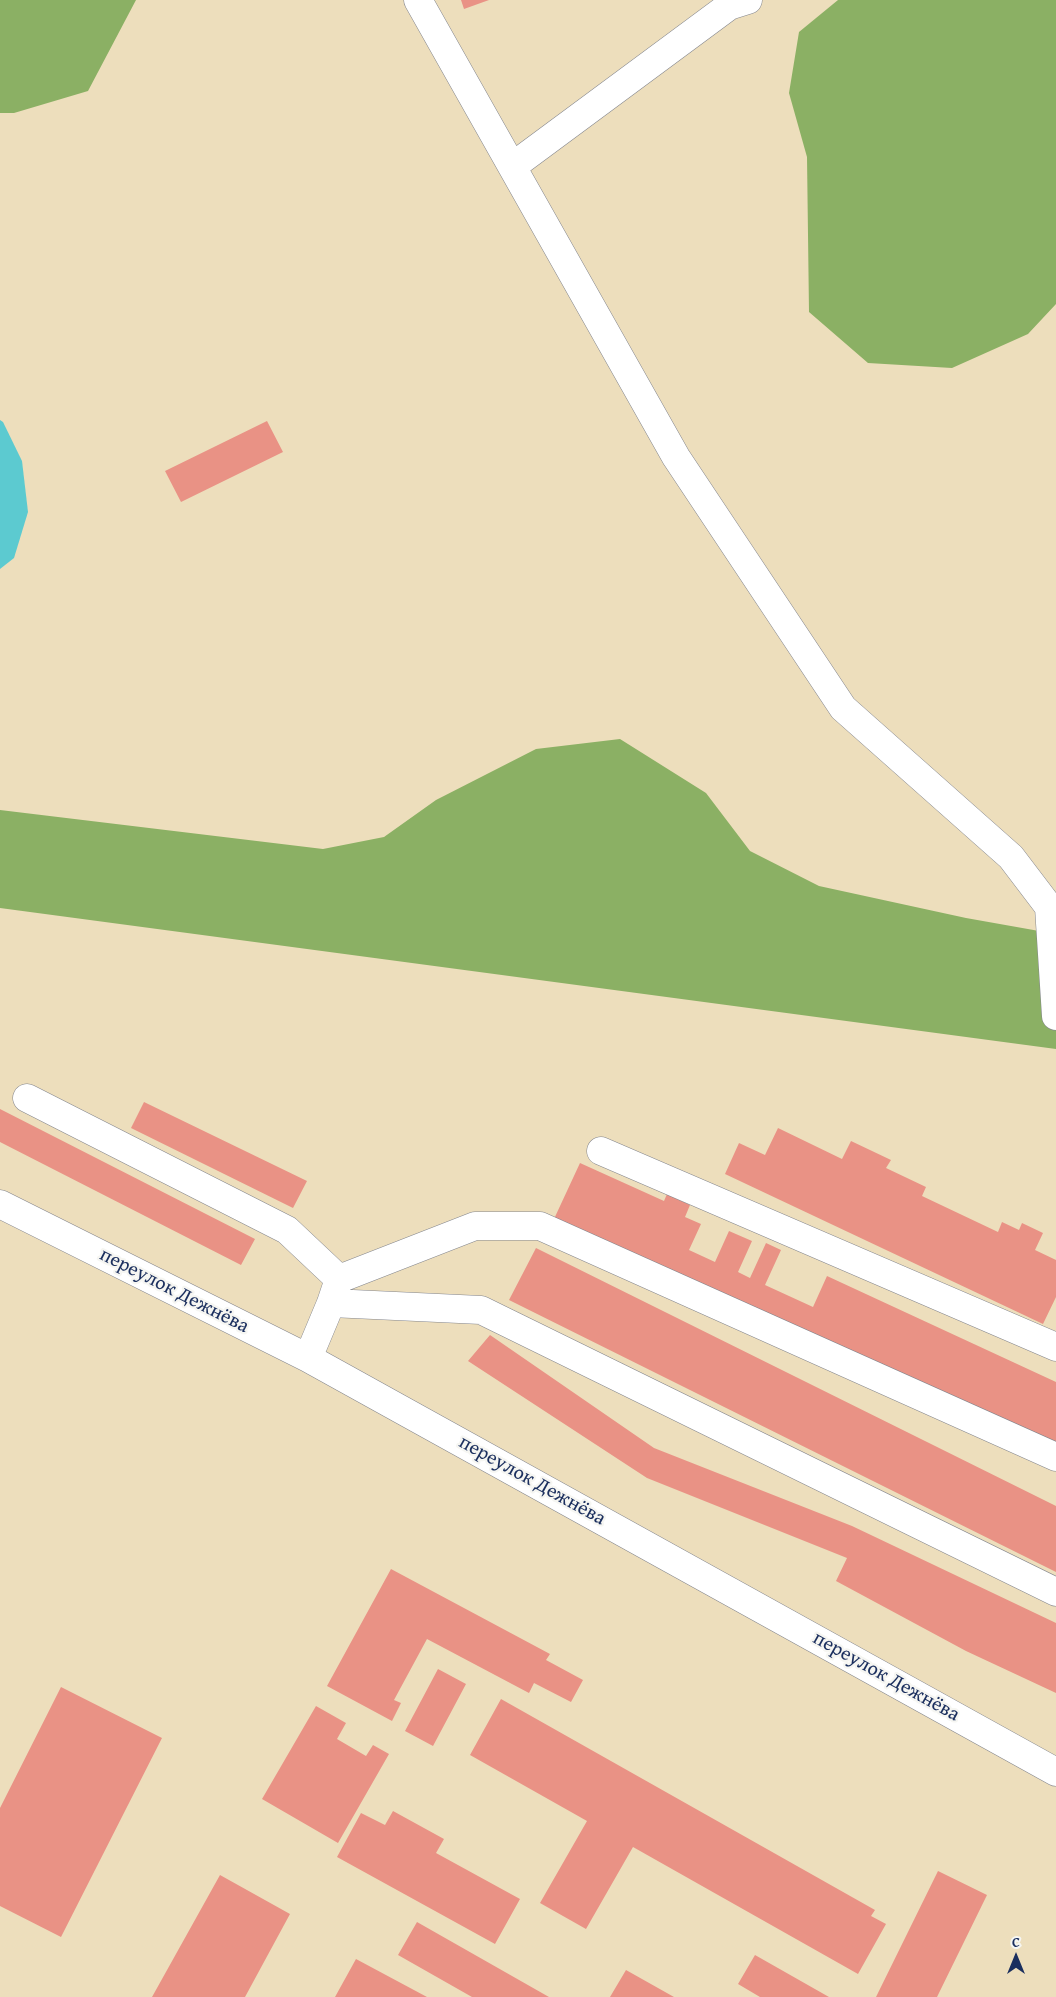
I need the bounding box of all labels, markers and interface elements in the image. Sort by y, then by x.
street label: переулок Дежнёва [95,1243,253,1339]
street label: переулок Дежнёва [454,1431,610,1531]
street label: переулок Дежнёва [808,1627,964,1727]
north arrow [991,1932,1041,1982]
text: С [1012,1932,1020,1952]

